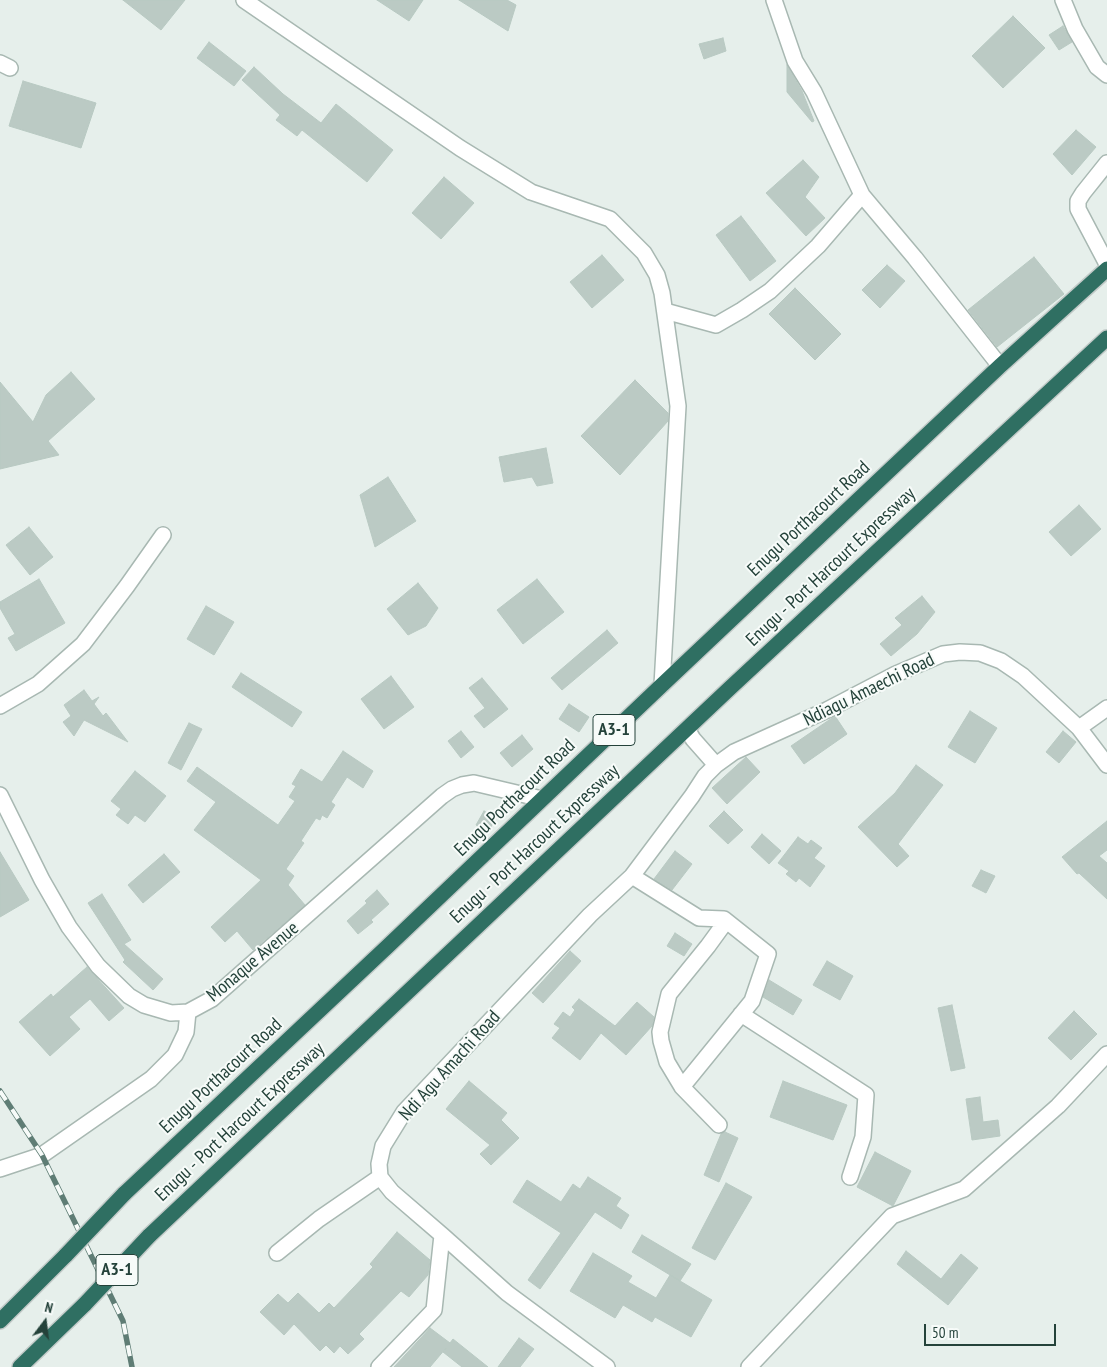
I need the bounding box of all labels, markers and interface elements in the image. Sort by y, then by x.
street label: Enugu Porthacourt Road [743,457,875,581]
street label: Enugu - Port Harcourt Expressway [742,483,920,651]
street label: Ndiagu Amaechi Road [800,648,938,732]
road number: A3-1 [593,714,635,746]
street label: Enugu Porthacourt Road [450,735,580,861]
street label: Enugu - Port Harcourt Expressway [446,760,624,928]
street label: Monaque Avenue [203,917,303,1007]
street label: Ndi Agu Amachi Road [395,1006,505,1126]
street label: Enugu Porthacourt Road [155,1014,287,1138]
street label: Enugu - Port Harcourt Expressway [151,1038,329,1206]
road number: A3-1 [96,1254,138,1286]
north arrow [20,1297,70,1347]
text: N [43,1298,55,1317]
scale bar [927,1314,1060,1346]
text: 50 m [932,1323,958,1342]

